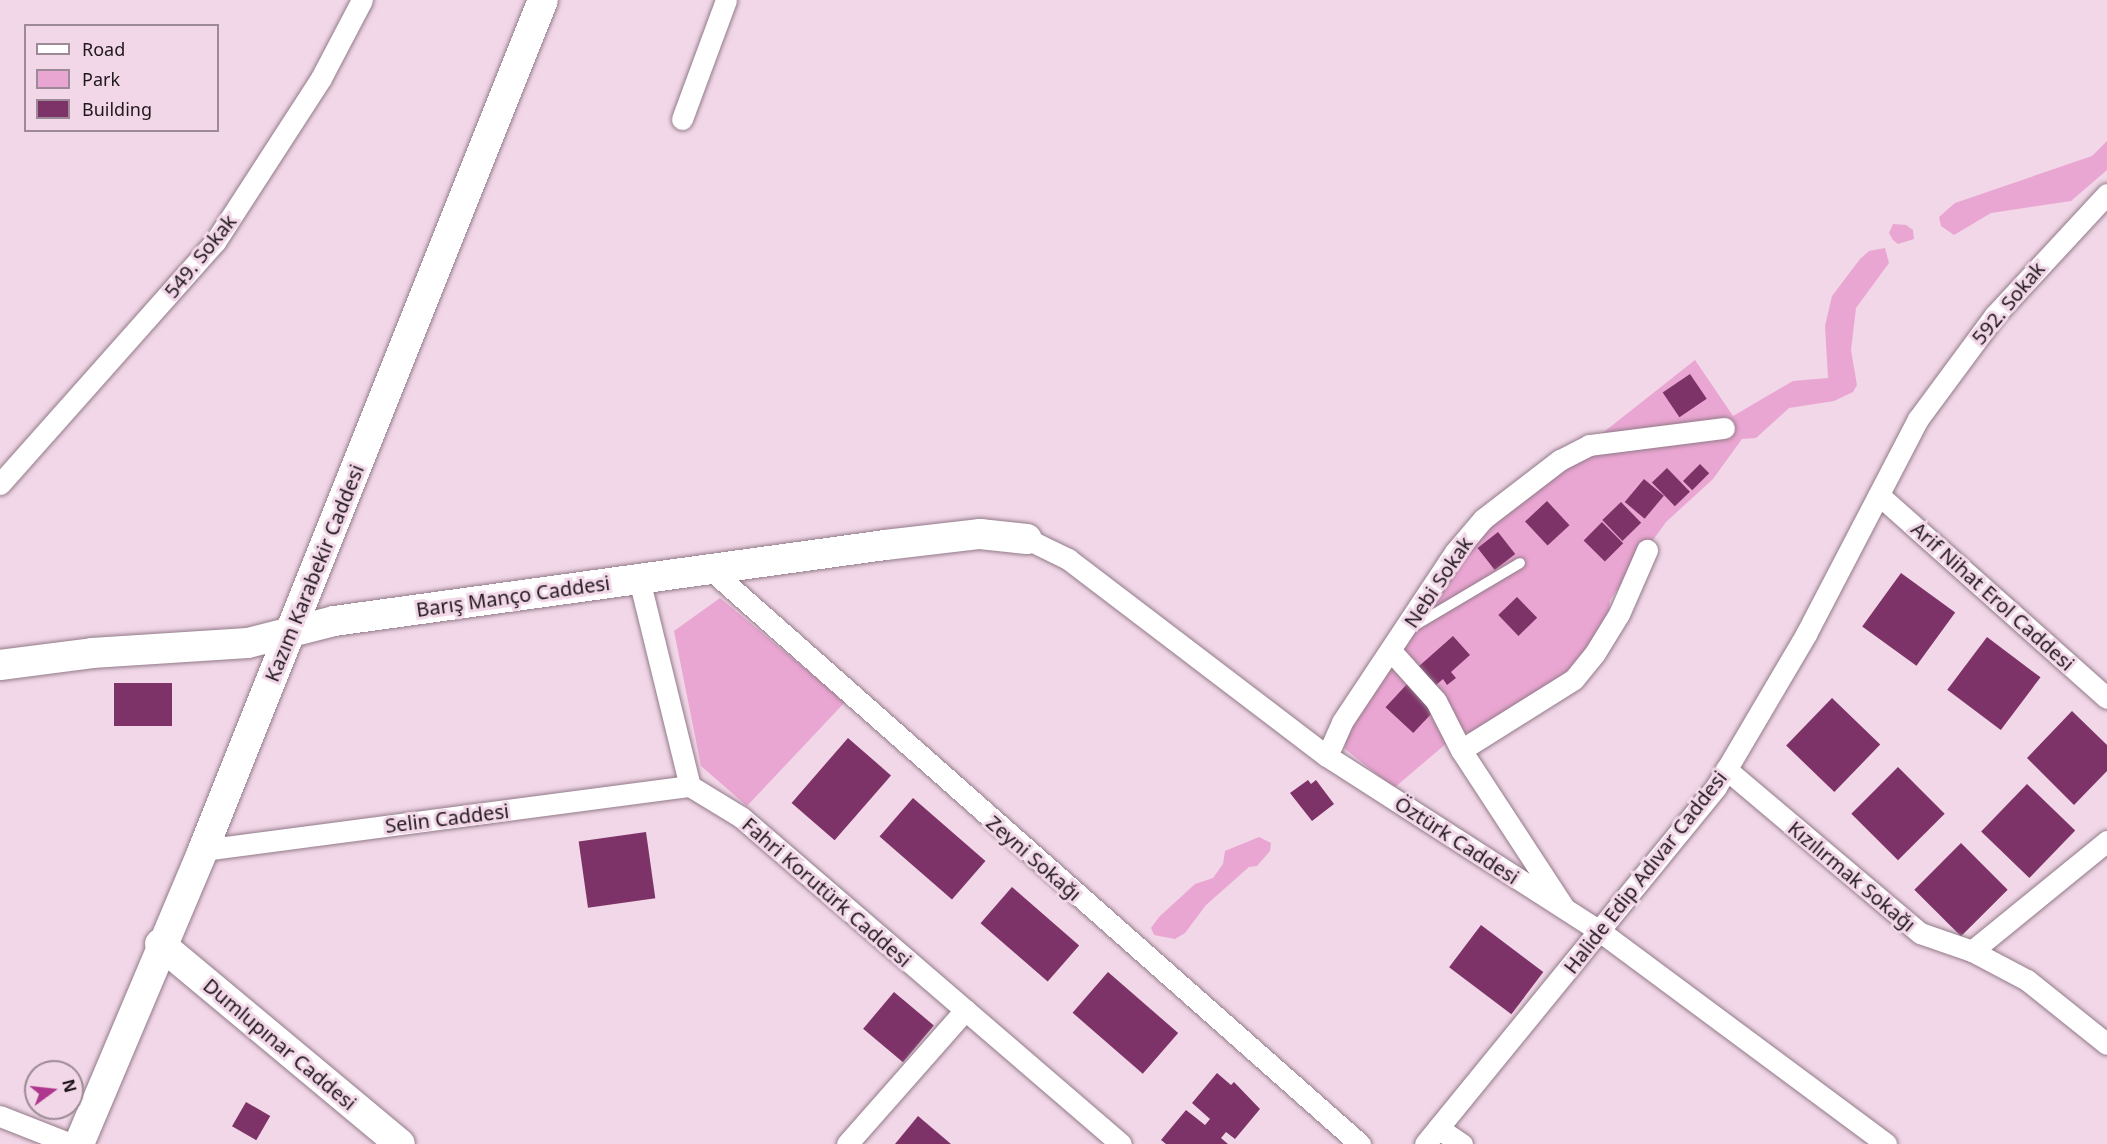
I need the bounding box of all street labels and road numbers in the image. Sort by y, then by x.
street label: 549. Sokak [159,209,241,303]
street label: 592. Sokak [1966,257,2050,349]
street label: Kazım Karabekir Caddesi [259,461,369,685]
street label: Arif Nihat Erol Caddesi [1907,517,2079,675]
street label: Nebi Sokak [1399,532,1477,632]
street label: Barış Manço Caddesi [415,571,611,621]
street label: Halide Edip Adıvar Caddesi [1558,766,1732,978]
street label: Öztürk Caddesi [1390,791,1524,889]
street label: Selin Caddesi [384,798,510,838]
street label: Zeyni Sokağı [982,810,1086,906]
street label: Fahri Korutürk Caddesi [738,812,916,972]
street label: Kızılırmak Sokağı [1783,816,1921,936]
street label: Dumlupınar Caddesi [199,973,361,1115]

